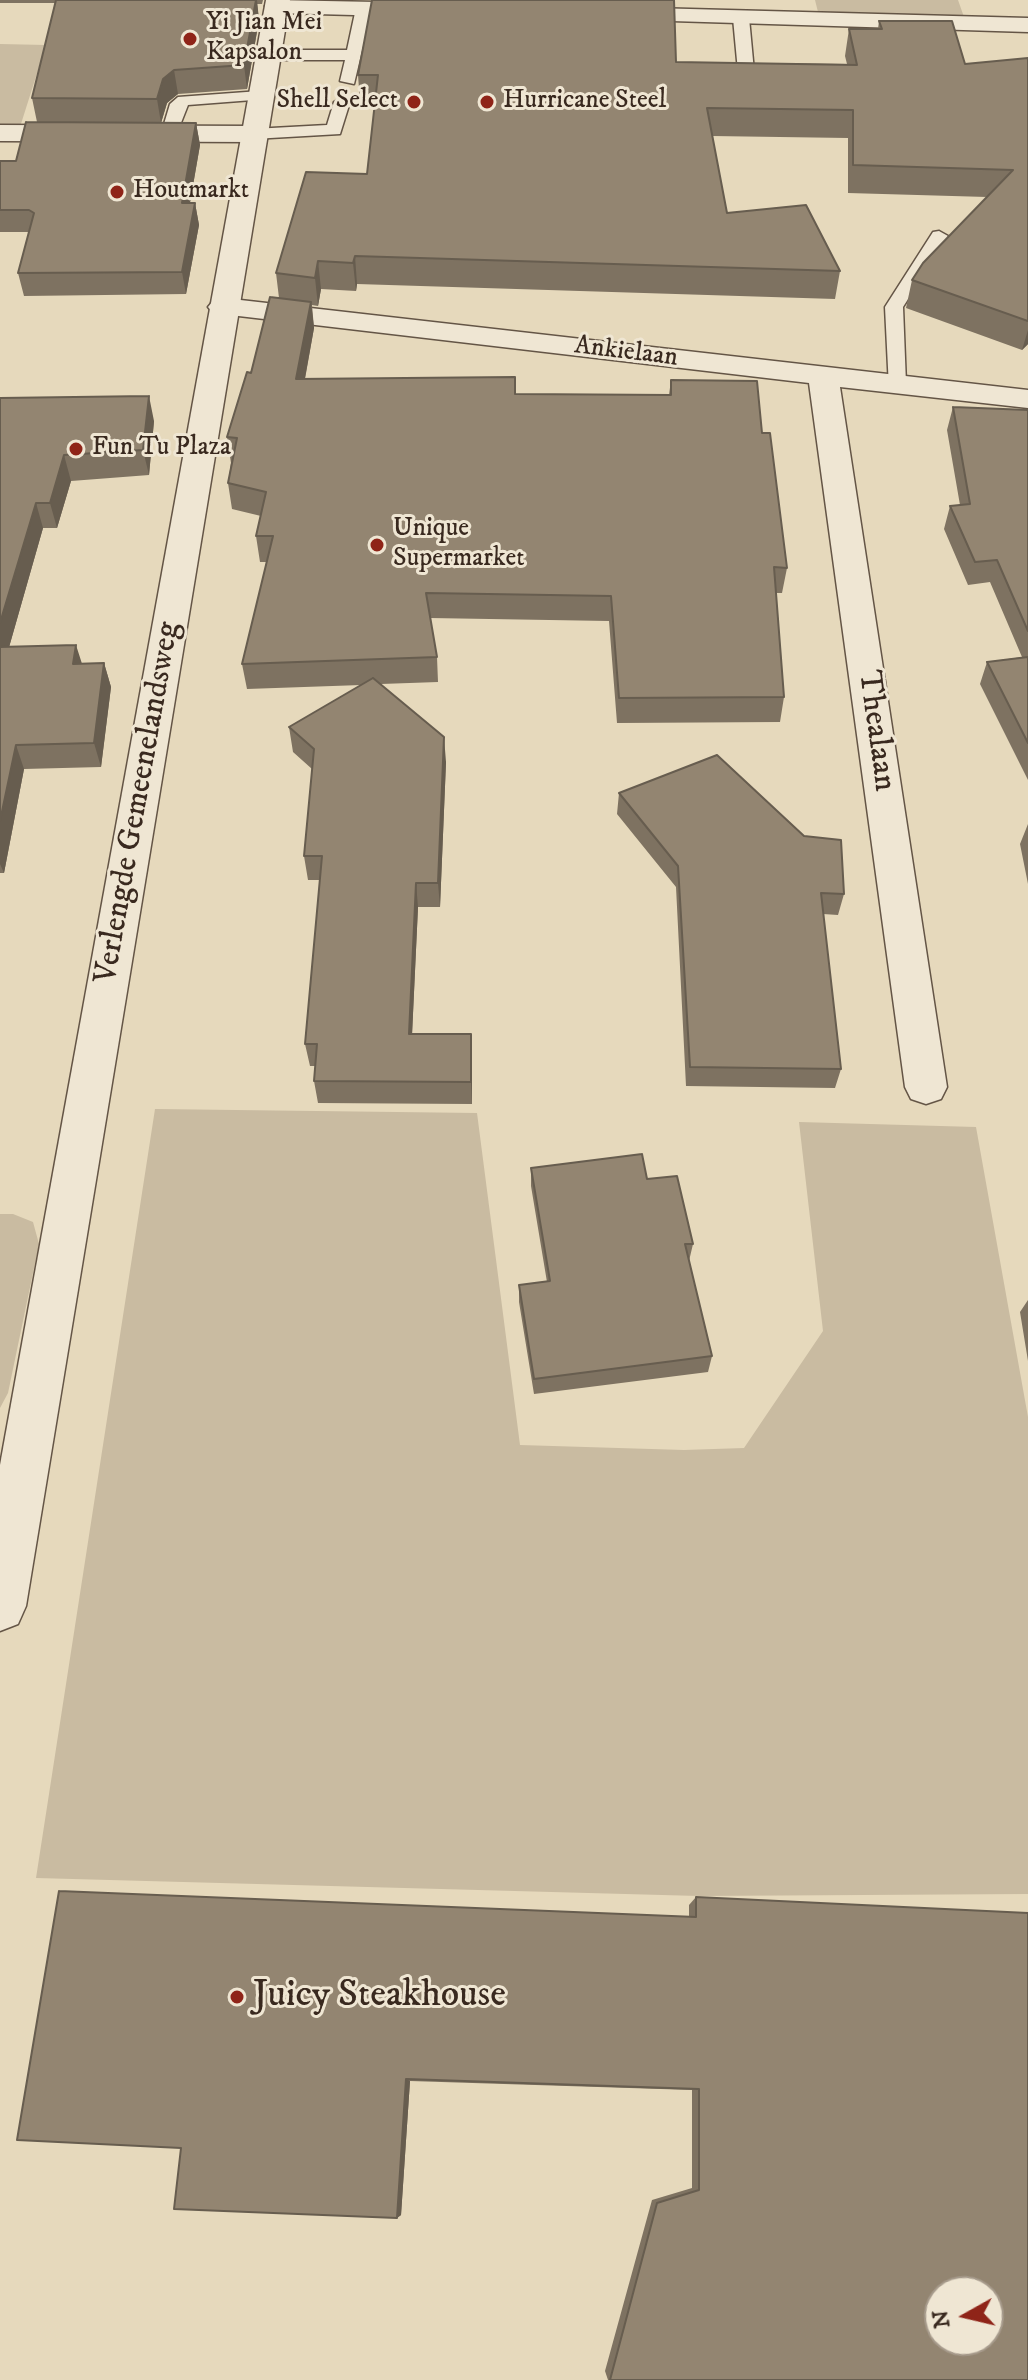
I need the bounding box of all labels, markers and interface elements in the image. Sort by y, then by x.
place label: Yi Jian Mei Kapsalon [206,8,322,70]
marker: Yi Jian Mei Kapsalon [181,30,199,48]
place label: Shell Select [276,86,398,118]
place label: Hurricane Steel [503,86,666,118]
marker: Shell Select [405,93,423,111]
marker: Hurricane Steel [478,93,496,111]
place label: Houtmarkt [133,176,249,208]
marker: Houtmarkt [108,183,126,201]
street label: Ankielaan [572,331,680,375]
place label: Fun Tu Plaza [92,433,231,465]
marker: Fun Tu Plaza [67,440,85,458]
place label: Unique Supermarket [393,514,525,576]
marker: Unique Supermarket [368,536,386,554]
street label: Verlengde Gemeenelandsweg [88,619,190,987]
street label: Thealaan [848,668,902,794]
place label: Juicy Steakhouse [253,1974,506,2020]
marker: Juicy Steakhouse [228,1988,246,2006]
north arrow [924,2276,1004,2356]
text: N [927,2308,956,2330]

